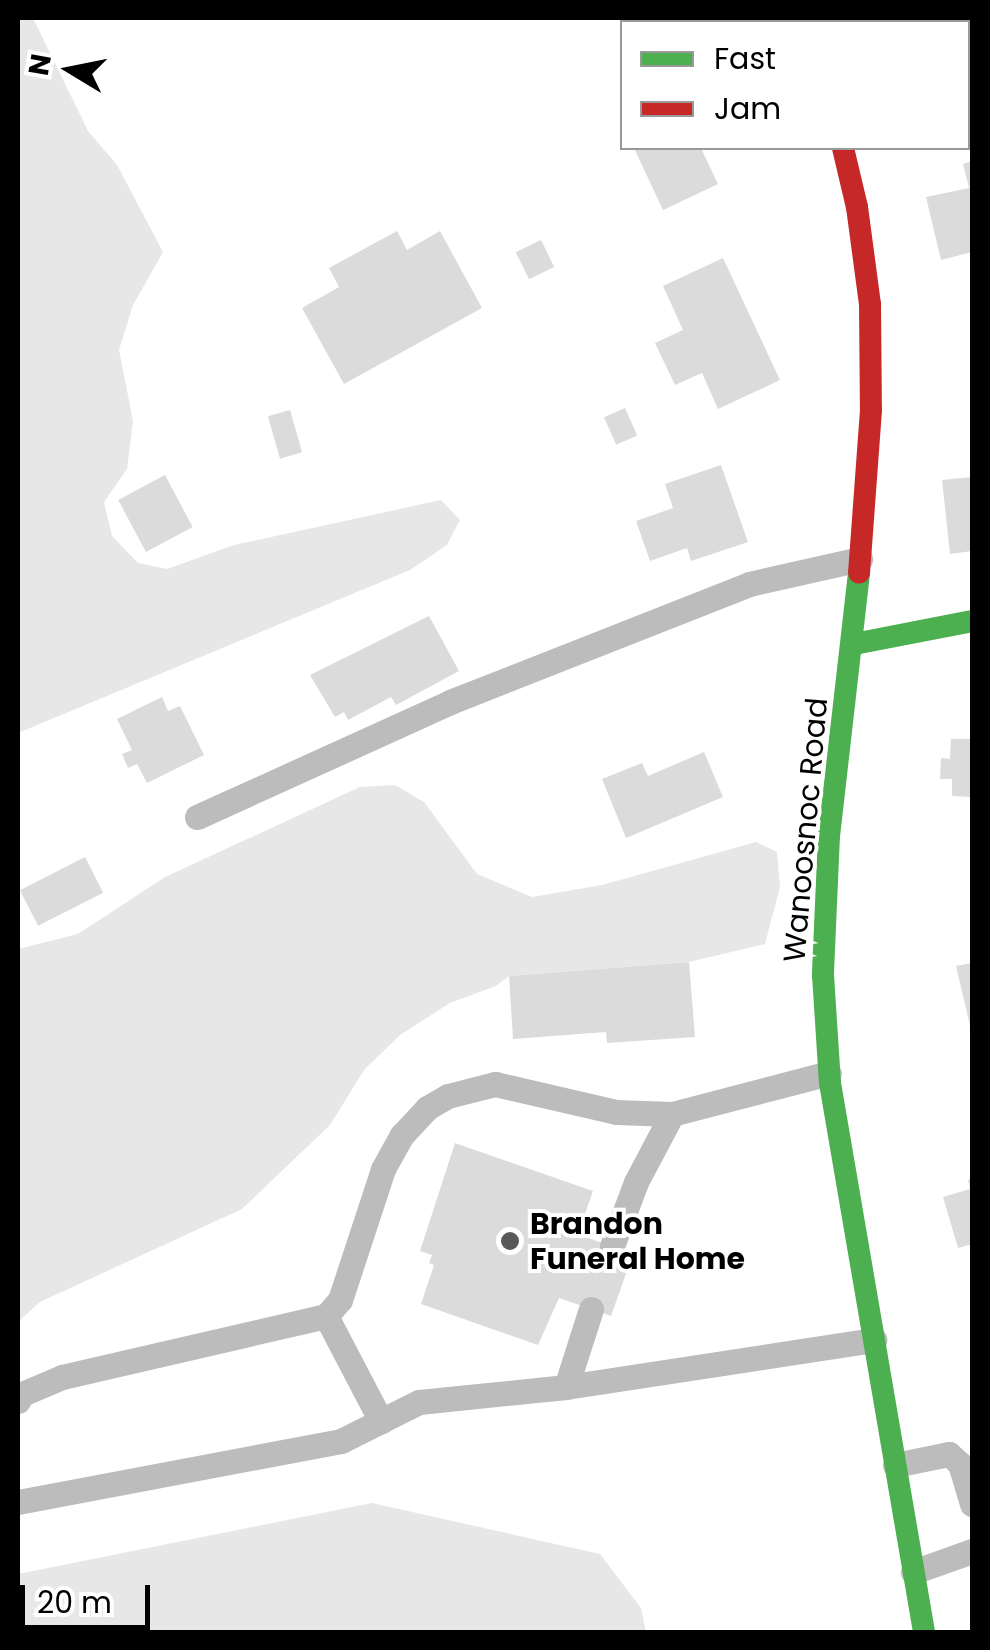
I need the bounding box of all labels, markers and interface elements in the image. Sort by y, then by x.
north arrow [20,20,120,120]
legend [620,20,970,150]
text: Fast [714,37,776,80]
text: N [19,51,61,78]
text: Jam [714,87,781,130]
street label: Wanoosnoc Road [777,696,835,964]
place label: Brandon Funeral Home [530,1206,745,1276]
marker: Brandon Funeral Home [499,1230,521,1252]
scale bar [25,1565,155,1627]
text: 20 m [37,1581,112,1624]

